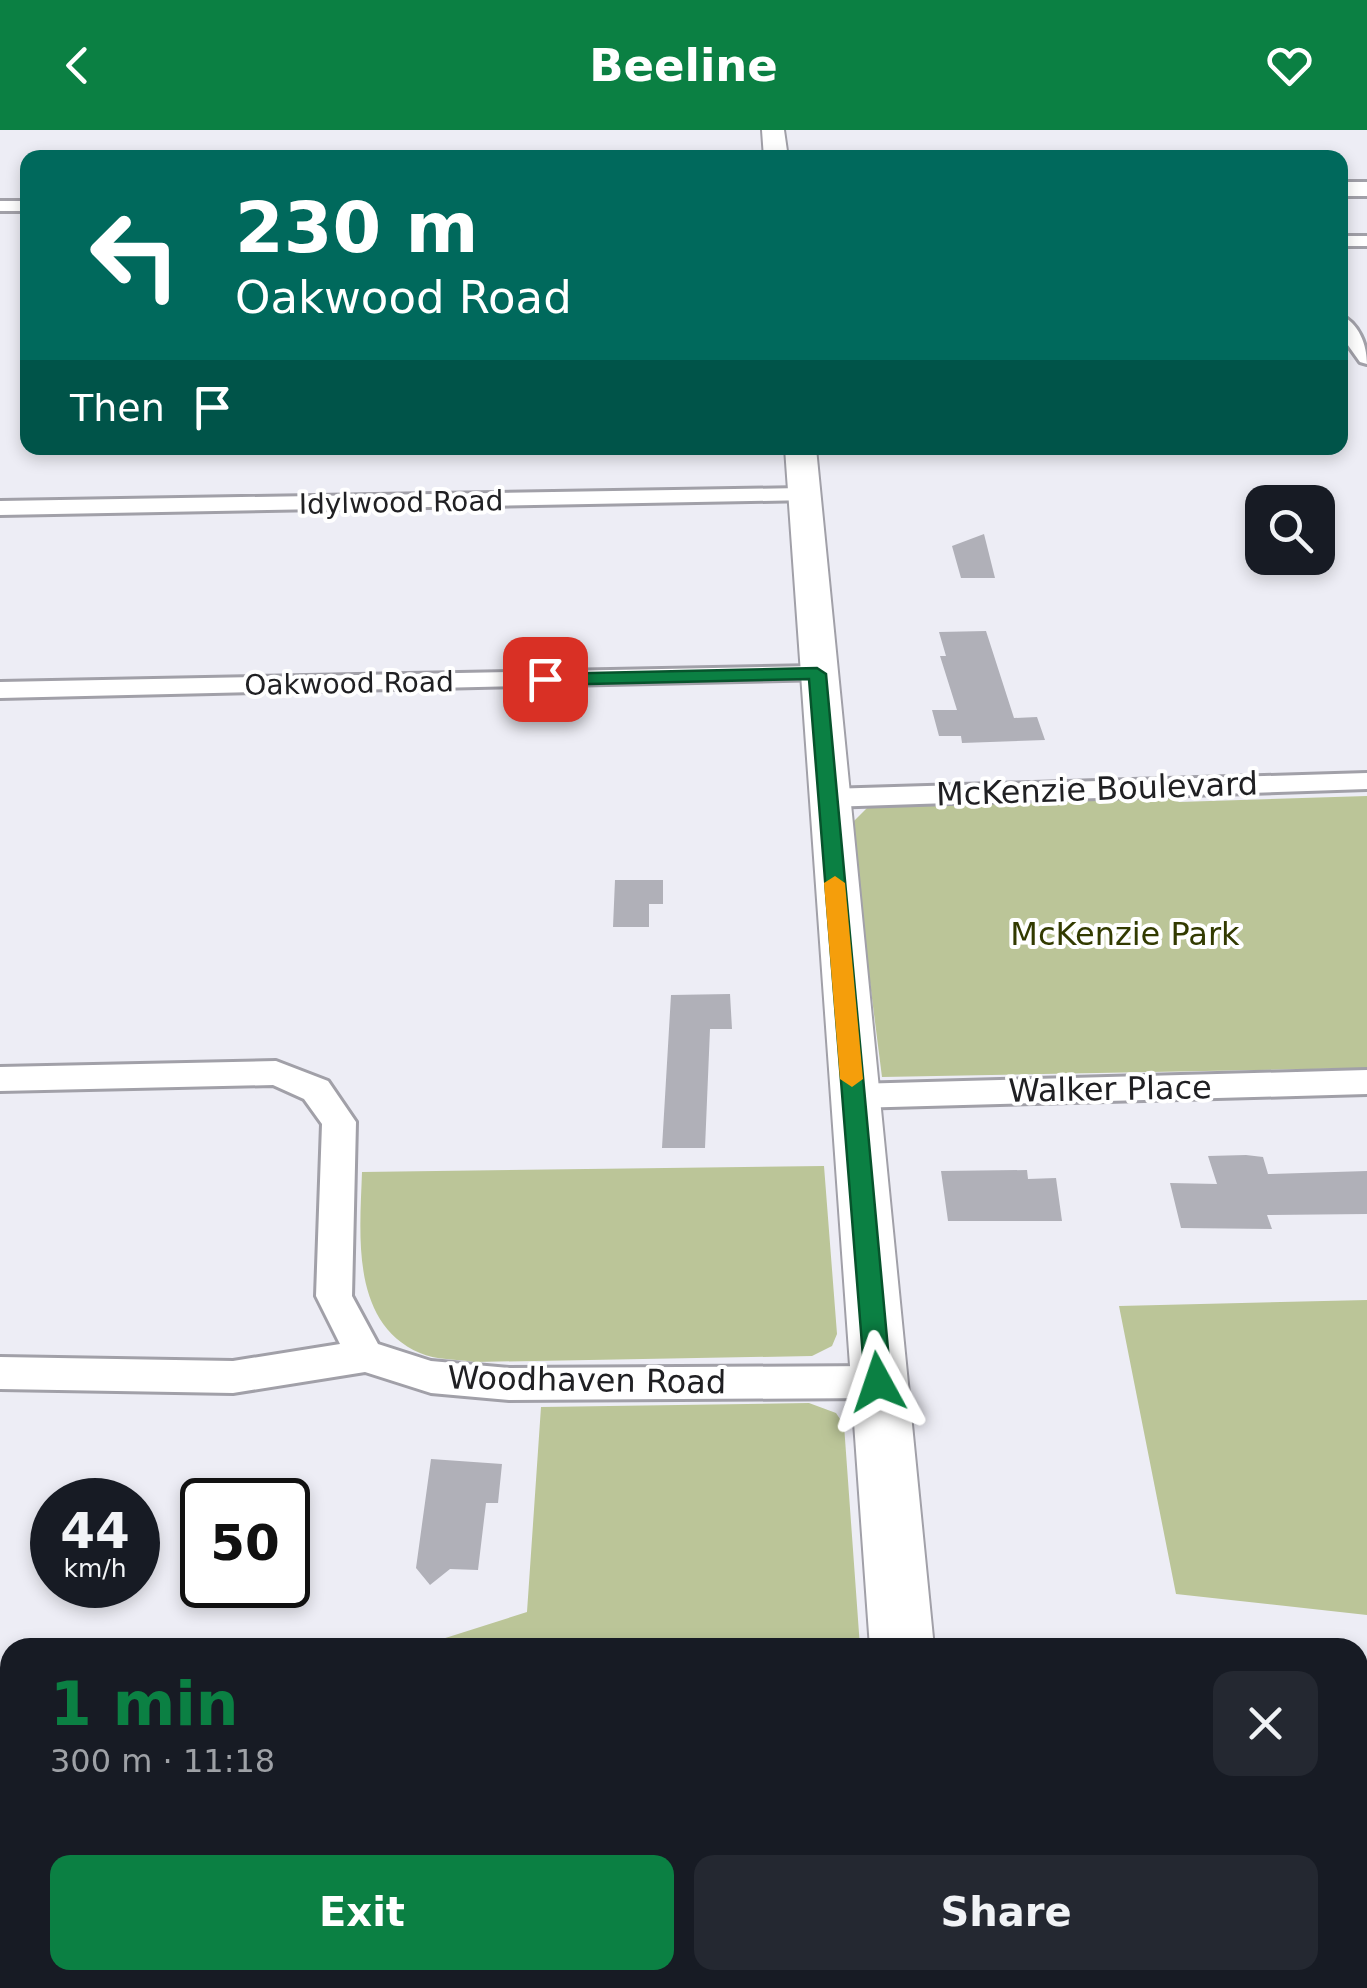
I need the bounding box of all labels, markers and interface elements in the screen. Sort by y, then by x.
icon: back [50,38,105,93]
icon: heart [1262,38,1317,93]
text: Beeline [589,39,778,92]
text: 230 m [235,187,478,269]
icon: left [70,190,200,320]
text: Oakwood Road [235,271,572,324]
icon: arrive [185,380,240,435]
text: Then [70,386,165,430]
street label: Idylwood Road [298,484,504,521]
map controls [1245,485,1335,575]
button: search [1245,485,1335,575]
pin [503,637,588,722]
icon: arrive [518,652,573,707]
street label: Oakwood Road [244,665,454,702]
street label: McKenzie Boulevard [935,764,1259,814]
park label: McKenzie Park [1010,915,1240,953]
street label: Walker Place [1008,1068,1212,1110]
position arrow [826,1330,930,1434]
street label: Woodhaven Road [447,1359,727,1401]
speed limit sign: 50 [180,1478,310,1608]
text: 44 [60,1502,130,1560]
text: km/h [63,1554,127,1583]
text: 1 min [50,1669,238,1739]
button: close [1213,1671,1318,1776]
text: 300 m · 11:18 [50,1742,275,1780]
button: Exit [50,1855,674,1970]
button: Share [694,1855,1318,1970]

